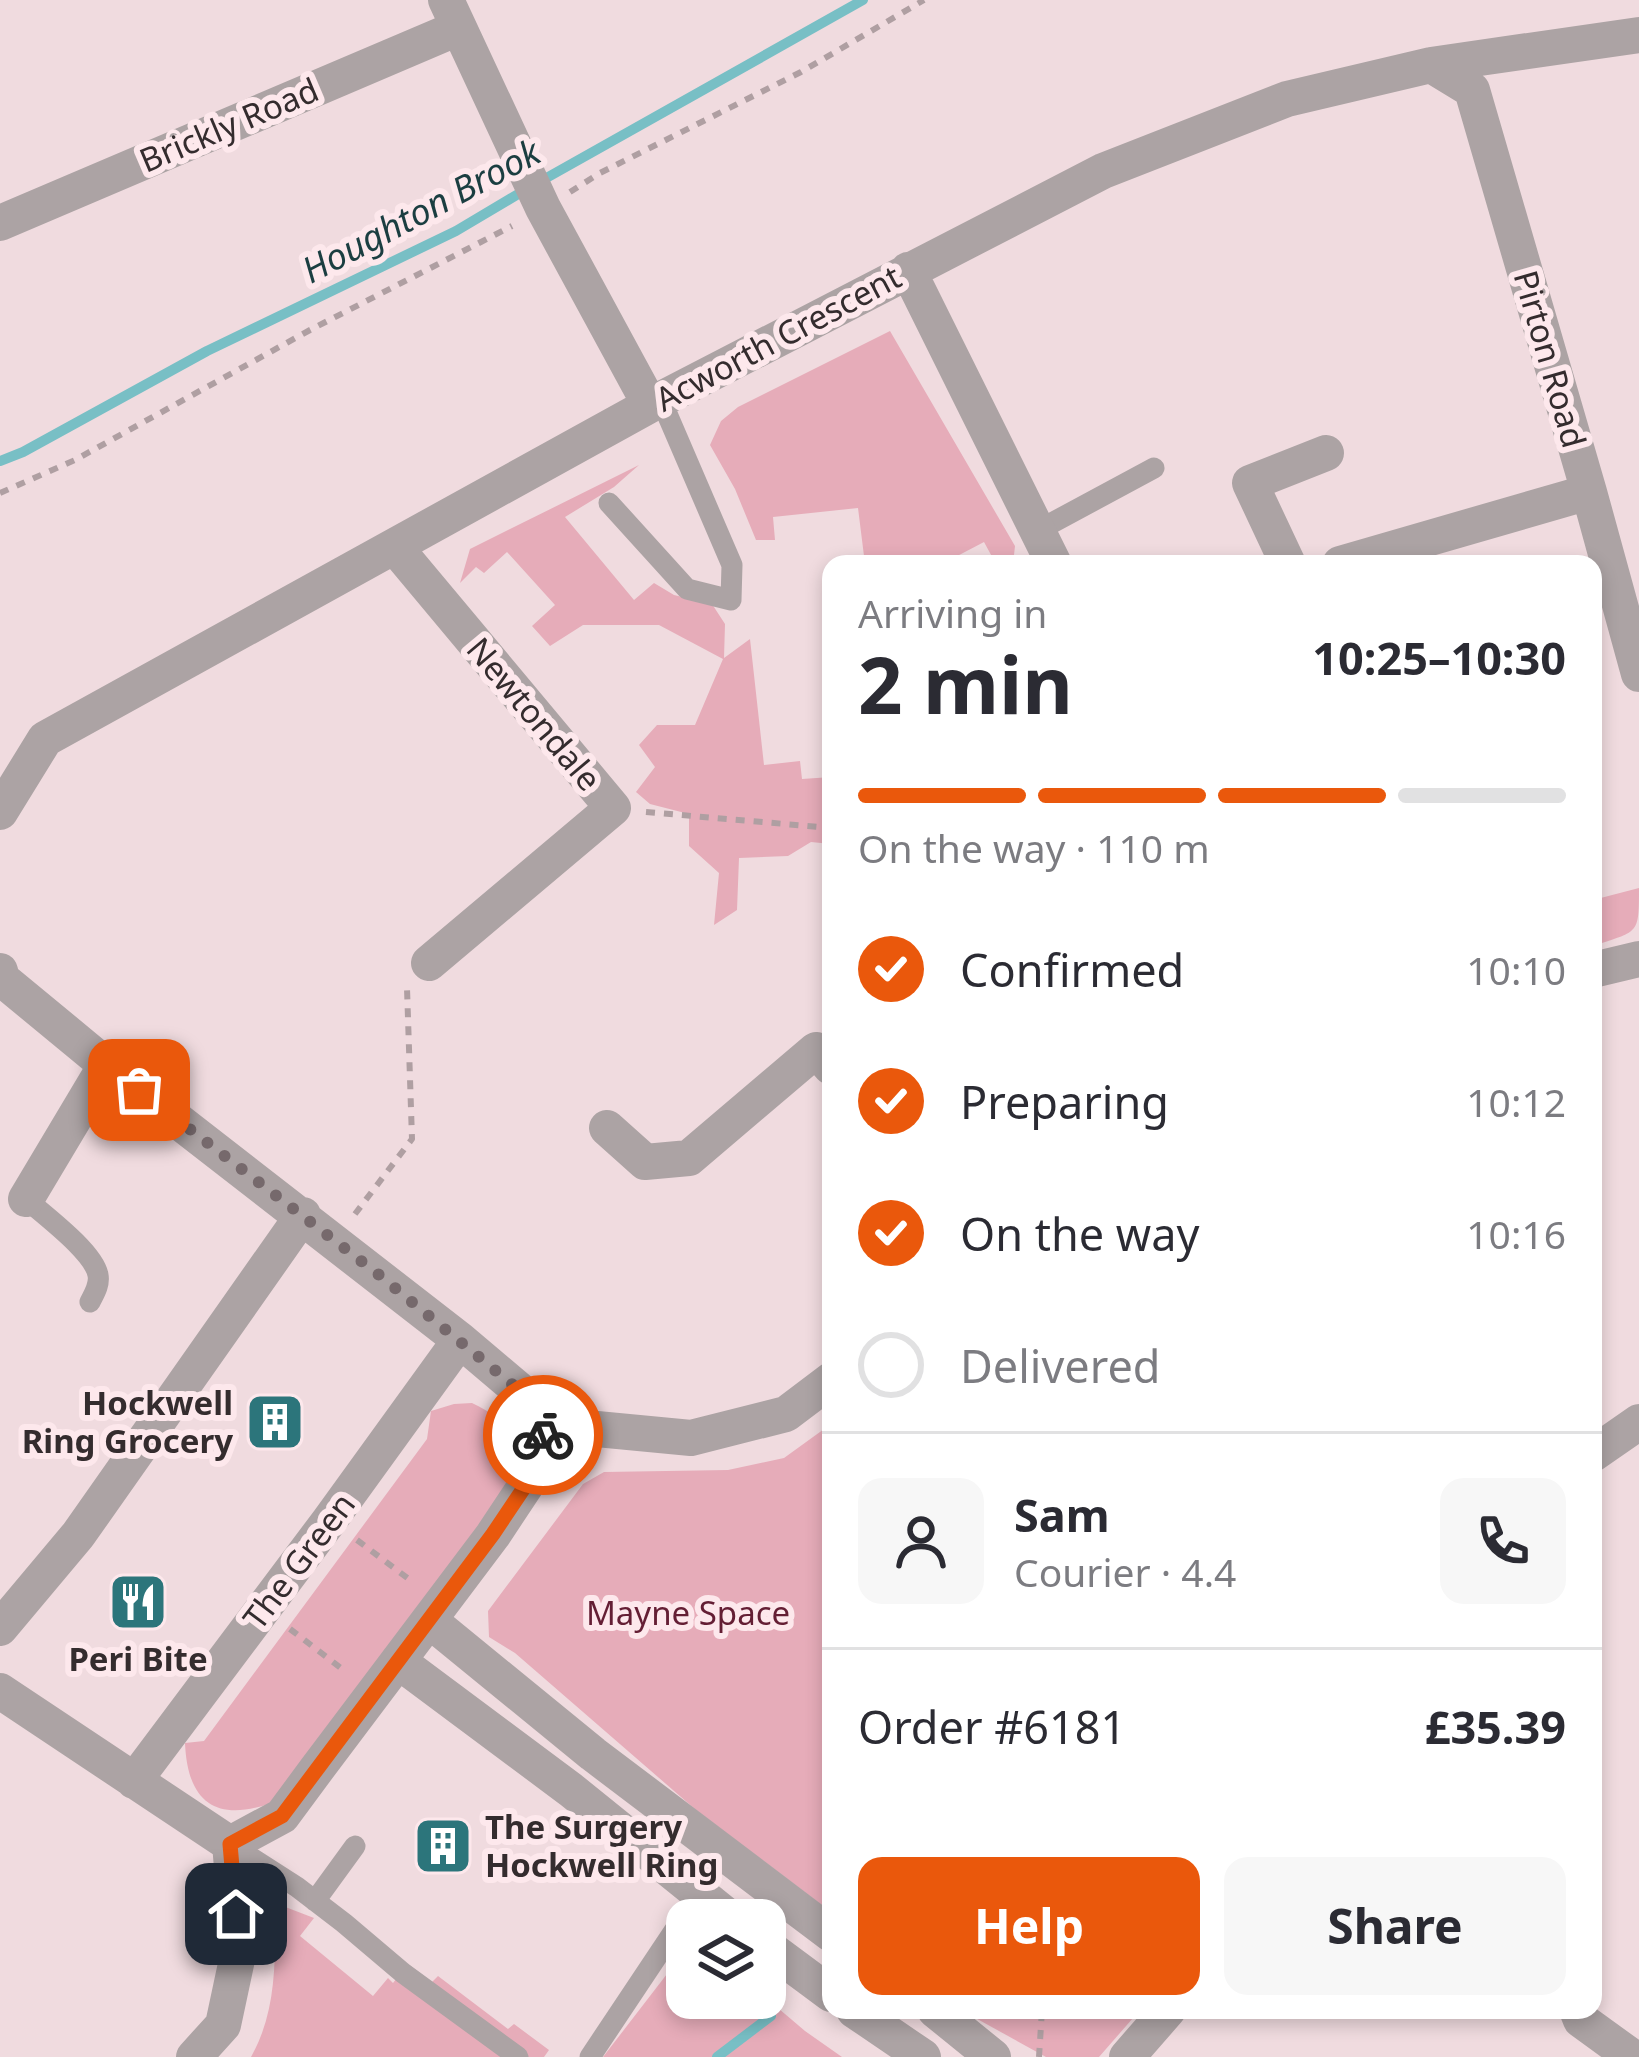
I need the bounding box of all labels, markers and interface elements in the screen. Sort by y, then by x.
street label: Brickly Road [132,67,325,182]
water label: Houghton Brook [293,127,550,294]
street label: Acworth Crescent [647,254,909,421]
street label: Pirton Road [1504,265,1597,453]
text: Arriving in [858,586,1047,639]
text: 10:25–10:30 [1312,627,1566,688]
street label: Newtondale [457,628,612,800]
text: 2 min [858,631,1073,737]
text: On the way · 110 m [858,821,1210,874]
icon: check [858,936,924,1002]
text: Confirmed [960,939,1184,1000]
text: 10:10 [1466,943,1566,996]
pin [88,1039,190,1141]
icon: bag [106,1057,172,1123]
icon: check [858,1068,924,1134]
text: Preparing [960,1071,1169,1132]
text: 10:12 [1466,1075,1566,1128]
icon: check [858,1200,924,1266]
text: On the way [960,1203,1199,1264]
text: 10:16 [1466,1207,1566,1260]
text: Delivered [960,1335,1160,1396]
courier [483,1375,603,1495]
place label: Hockwell Ring Grocery [22,1380,233,1463]
building icon: Hockwell Ring Grocery [244,1391,306,1453]
icon: bike [510,1402,576,1468]
button: person [858,1478,984,1604]
button: phone [1440,1478,1566,1604]
street label: The Green [232,1483,365,1638]
text: Sam [1014,1484,1110,1545]
text: Courier · 4.4 [1014,1545,1236,1598]
restaurant icon: Peri Bite [107,1571,169,1633]
park label: Mayne Space [586,1590,790,1635]
place label: Peri Bite [68,1636,208,1681]
text: Order #6181 [858,1696,1126,1757]
text: £35.39 [1425,1696,1566,1757]
place label: The Surgery Hockwell Ring [485,1804,718,1887]
building icon: The Surgery Hockwell Ring [412,1815,474,1877]
button: Help [858,1857,1200,1995]
button: Share [1224,1857,1566,1995]
pin [185,1863,287,1965]
icon: home [203,1881,269,1947]
map controls [666,1899,786,2019]
button: layers [666,1899,786,2019]

